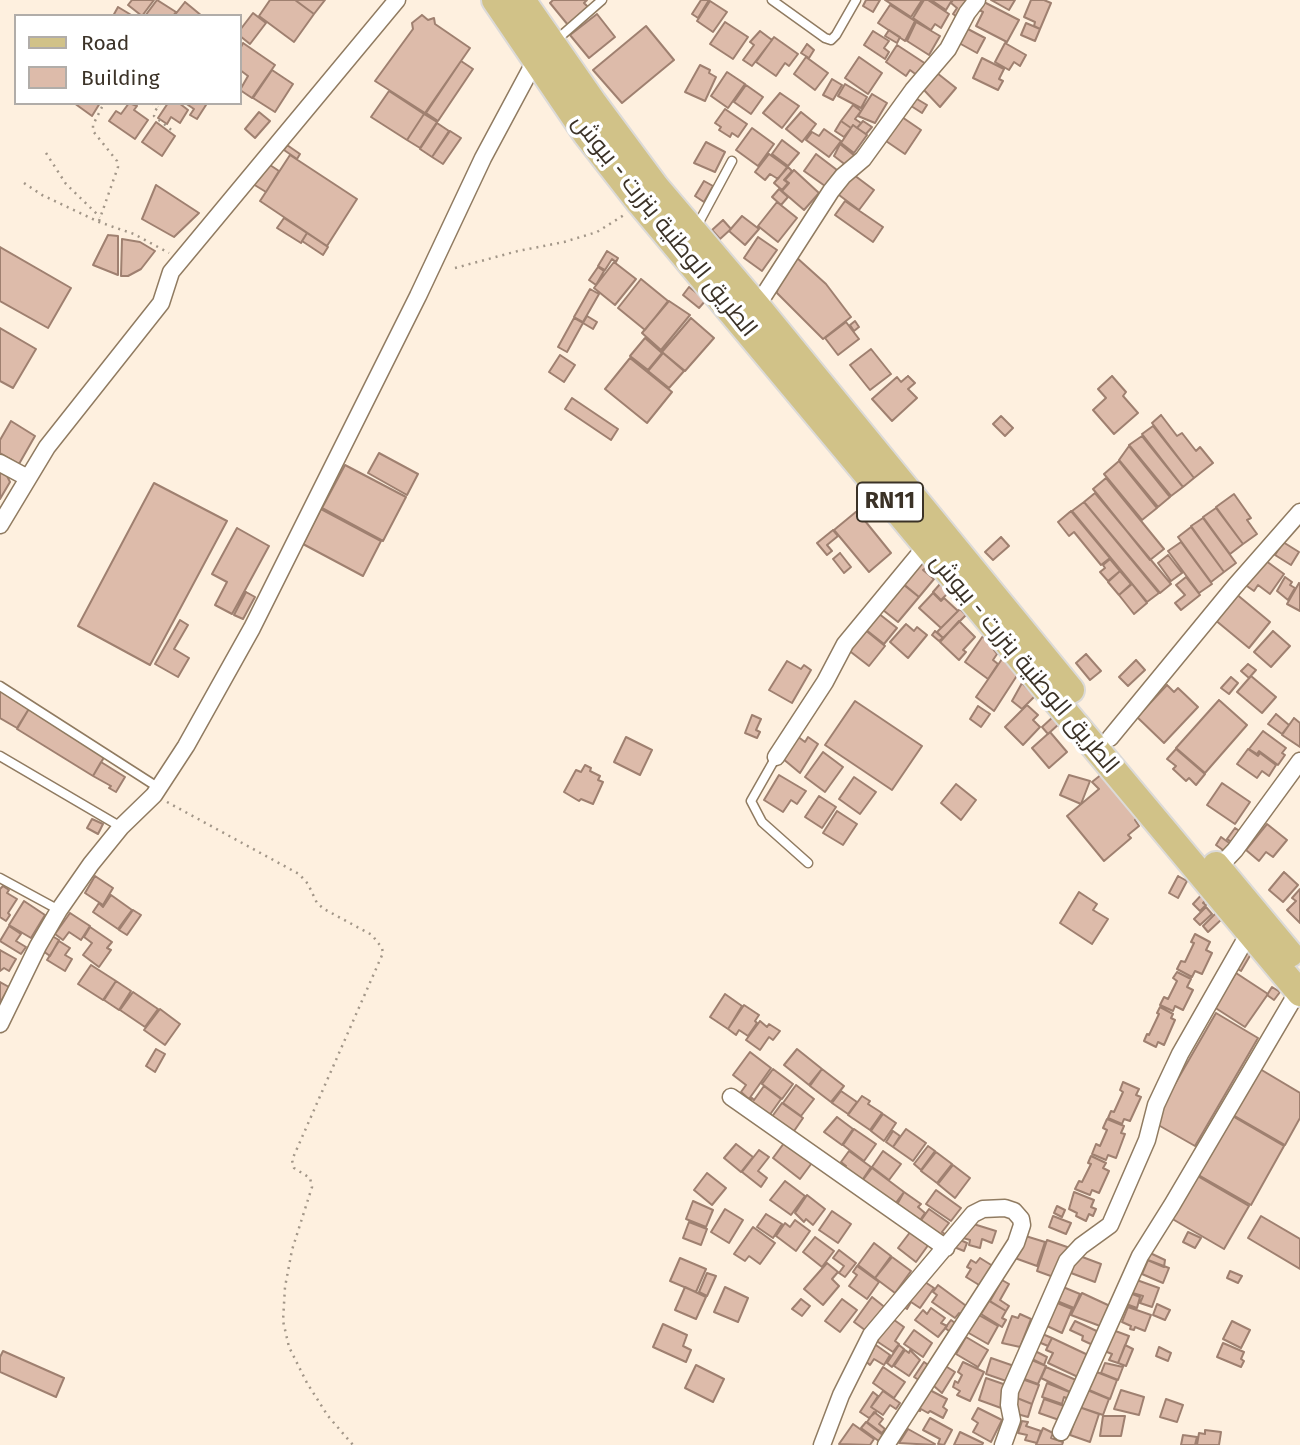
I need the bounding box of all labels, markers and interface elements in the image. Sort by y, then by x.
legend [14,14,242,105]
text: Road [81,30,129,56]
text: Building [81,65,160,91]
street label: الطريق الوطنية بنزرت - ببوش [565,109,763,343]
road number: RN11 [857,482,923,522]
street label: الطريق الوطنية بنزرت - ببوش [924,548,1124,780]

